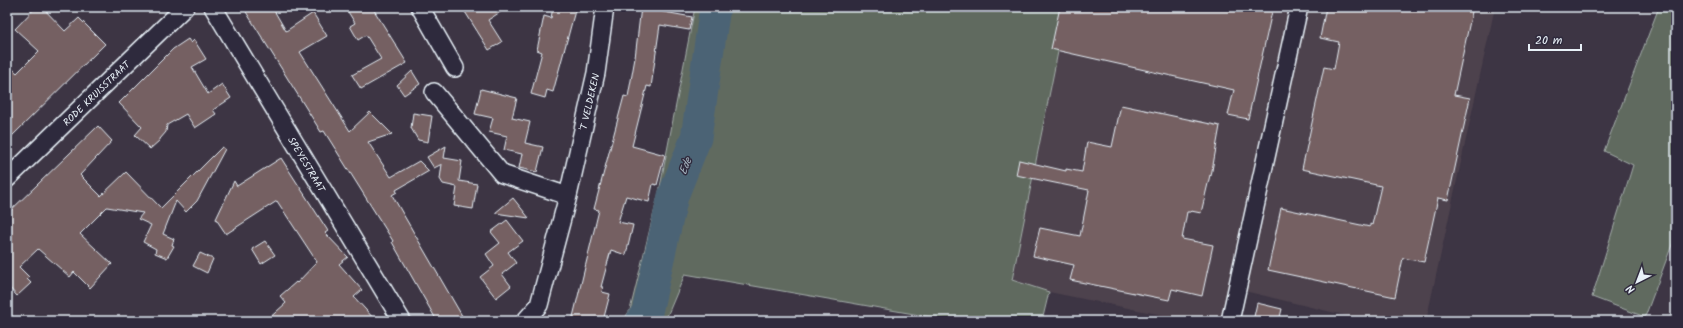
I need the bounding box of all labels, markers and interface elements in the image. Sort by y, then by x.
scale bar [1529,26,1581,52]
text: 20 m [1535,31,1563,50]
street label: RODE KRUISSTRAAT [59,56,135,130]
street label: 'T VELDEKEN [576,72,604,132]
street label: SPEYESTRAAT [283,134,330,197]
water label: Ede [675,154,698,177]
north arrow [1617,262,1657,302]
text: N [1622,280,1640,298]

